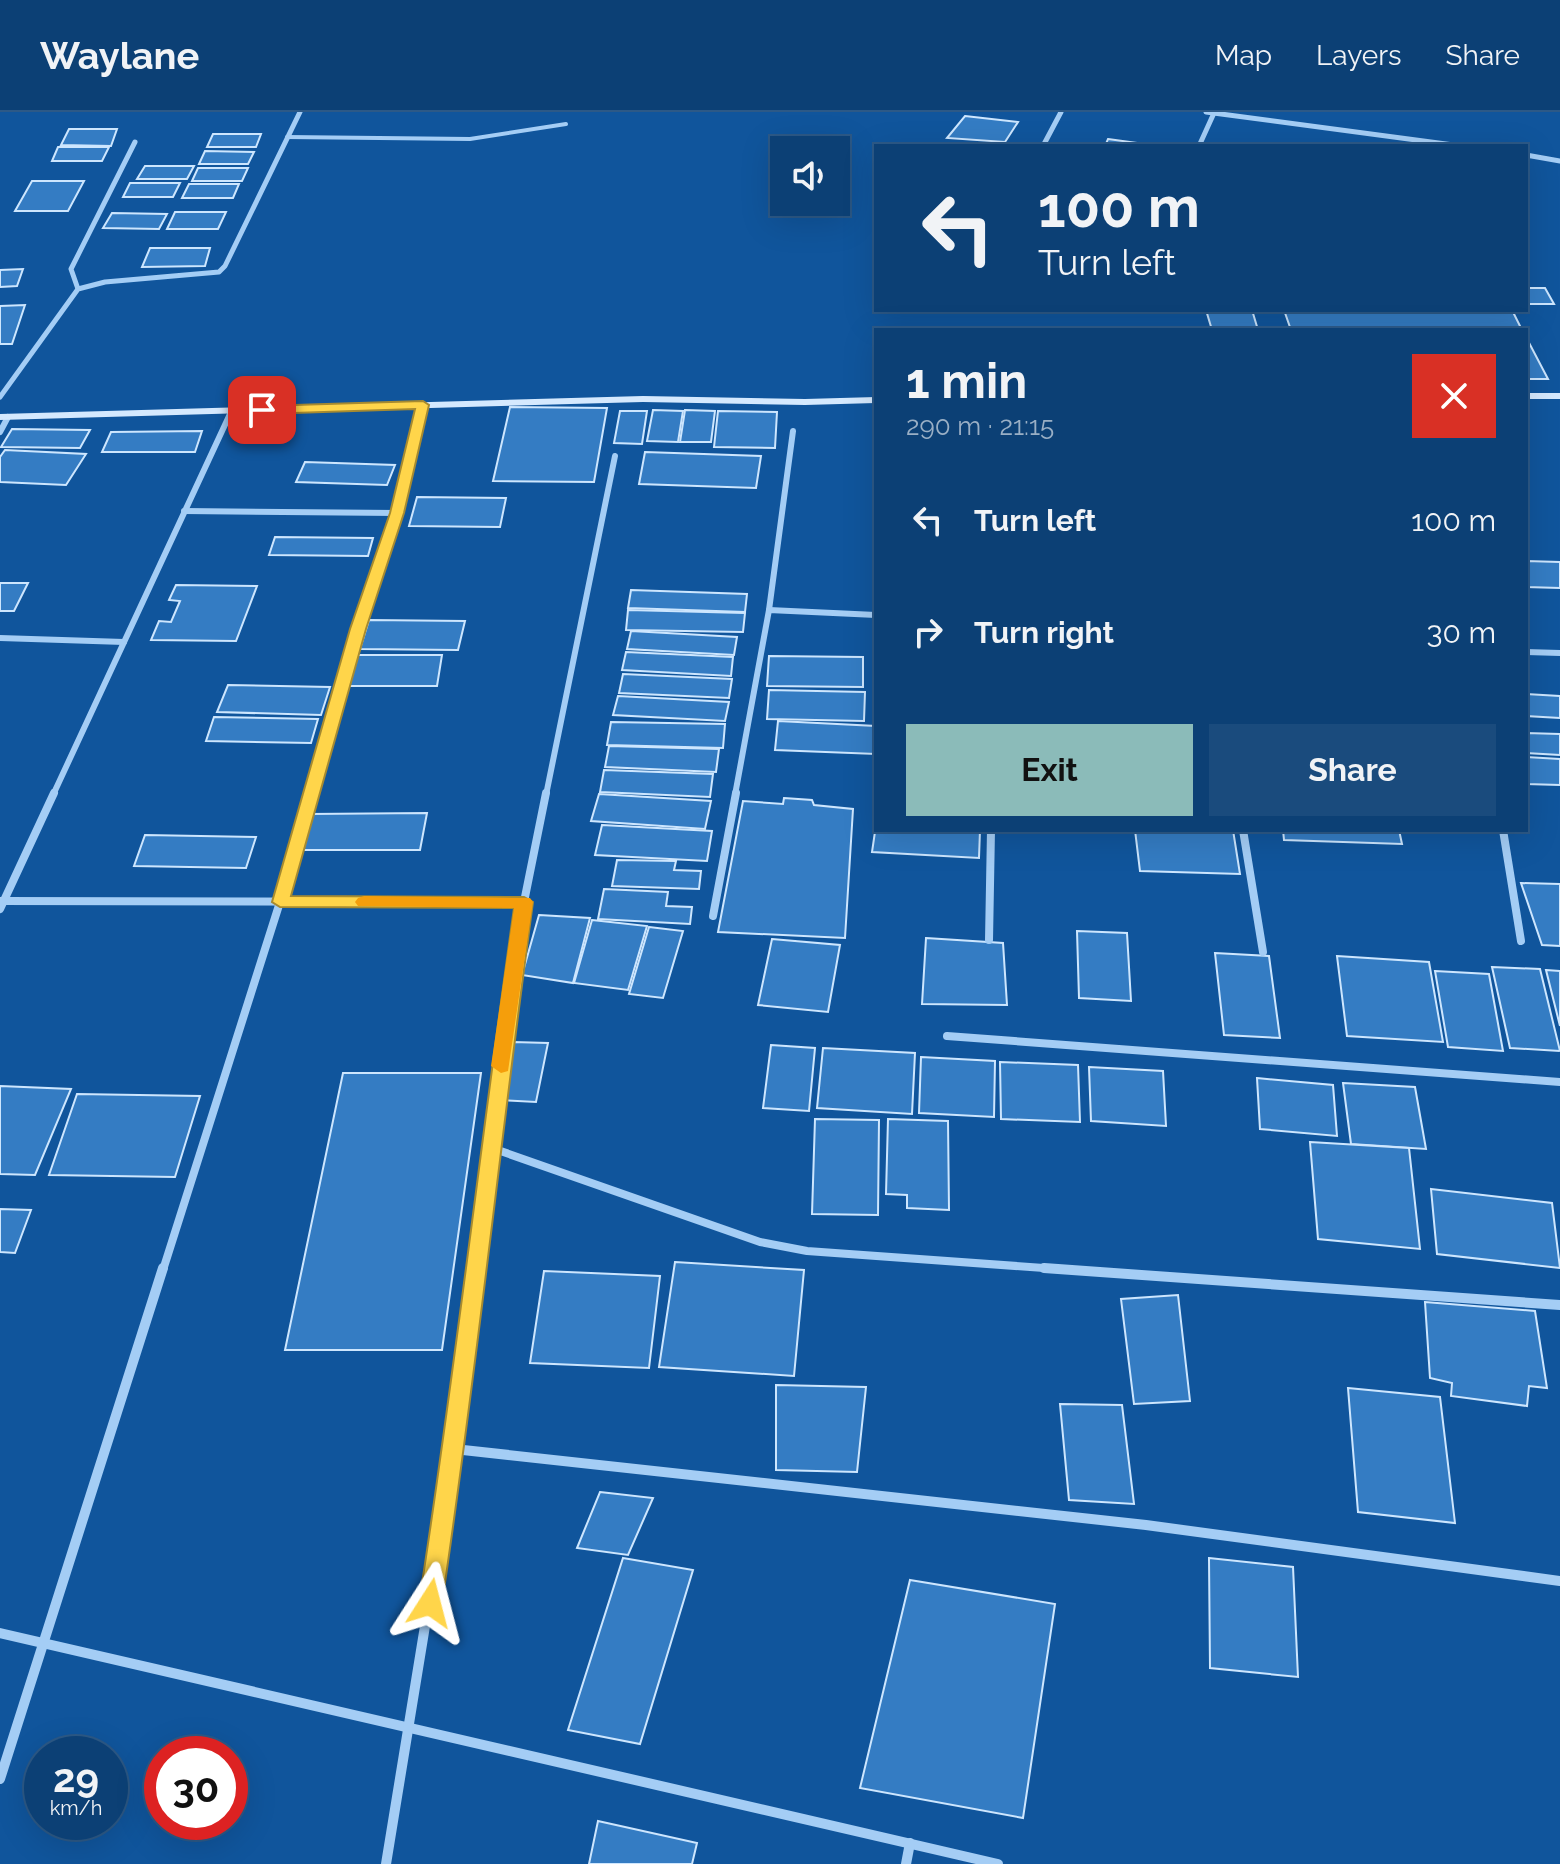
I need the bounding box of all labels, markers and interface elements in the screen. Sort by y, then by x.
text: Waylane [40,33,199,78]
text: Map [1215,39,1272,72]
text: Layers [1316,39,1402,72]
text: Share [1446,39,1520,72]
map controls [770,136,850,216]
button: sound [770,136,850,216]
text: 100 m [1038,174,1200,240]
icon: left [906,176,1010,280]
text: Turn left [1038,241,1176,283]
text: 1 min [906,353,1027,409]
button: close [1412,354,1496,438]
pin [228,376,296,444]
icon: arrive [240,388,284,432]
text: 290 m · 21:15 [906,411,1054,441]
icon: left [906,498,950,542]
text: Turn left [974,503,1096,538]
text: 100 m [1411,503,1496,538]
icon: right [906,610,950,654]
text: Turn right [974,615,1114,650]
text: 30 m [1426,615,1496,650]
button: Exit [906,724,1193,816]
button: Share [1209,724,1496,816]
position arrow [388,1561,472,1645]
speed limit sign: 30 [144,1736,248,1840]
text: 29 [53,1754,99,1801]
text: km/h [50,1796,102,1820]

